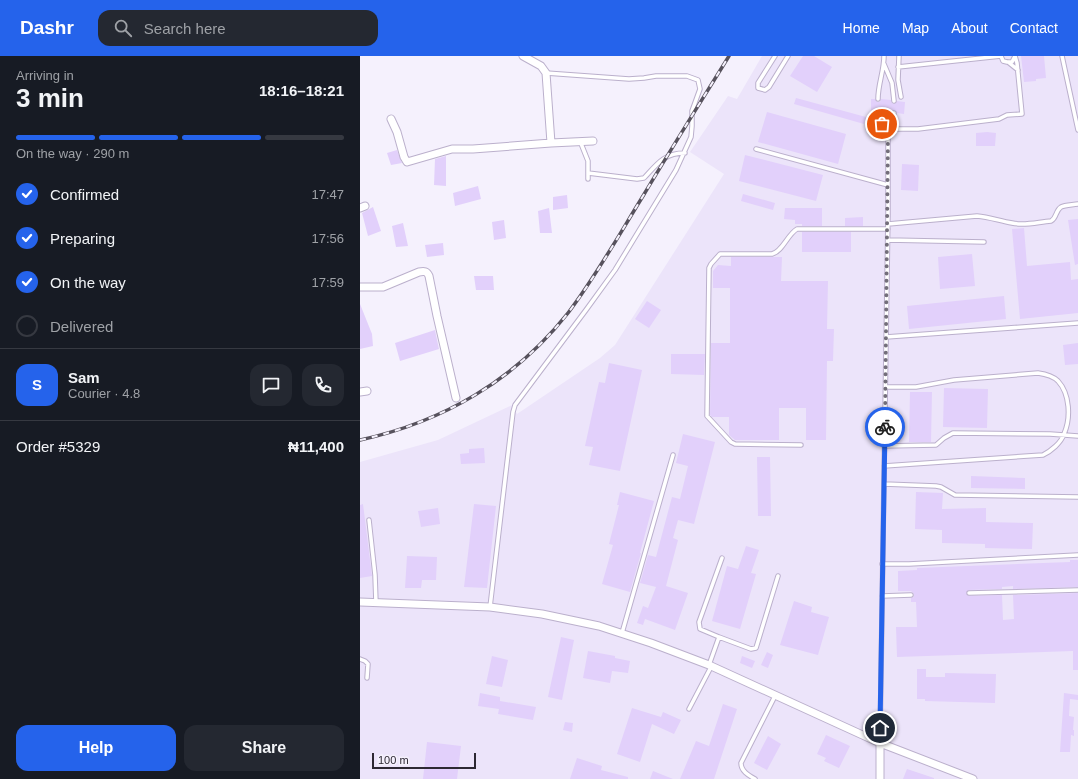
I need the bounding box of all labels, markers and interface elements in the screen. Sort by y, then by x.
search box [98,10,378,46]
text: Dashr [20,17,74,38]
icon: search [112,17,134,39]
text: Search here [144,20,226,37]
text: Home [843,20,880,36]
text: Map [902,20,929,36]
text: About [951,20,988,36]
text: Contact [1010,20,1058,36]
text: Arriving in [16,68,74,83]
text: 18:16–18:21 [259,82,344,99]
text: 3 min [16,83,84,113]
pin [865,107,899,141]
icon: bag [871,113,893,135]
text: On the way · 290 m [16,146,129,161]
icon: check [16,183,38,205]
text: Confirmed [50,186,119,203]
text: 17:47 [311,187,344,202]
icon: check [16,227,38,249]
text: Preparing [50,230,115,247]
text: 17:56 [311,231,344,246]
icon: check [16,271,38,293]
text: On the way [50,274,126,291]
text: 17:59 [311,275,344,290]
text: Delivered [50,318,113,335]
button: chat [250,364,292,406]
button: phone [302,364,344,406]
text: Sam [68,369,100,386]
text: S [32,376,42,393]
text: Courier · 4.8 [68,386,140,401]
courier [865,407,905,447]
icon: bike [874,416,896,438]
text: Order #5329 [16,438,100,455]
text: ₦11,400 [288,438,344,455]
pin [863,711,897,745]
icon: home [869,717,891,739]
button: Help [16,725,176,771]
button: Share [184,725,344,771]
scale bar [372,751,476,770]
text: 100 m [378,754,409,766]

